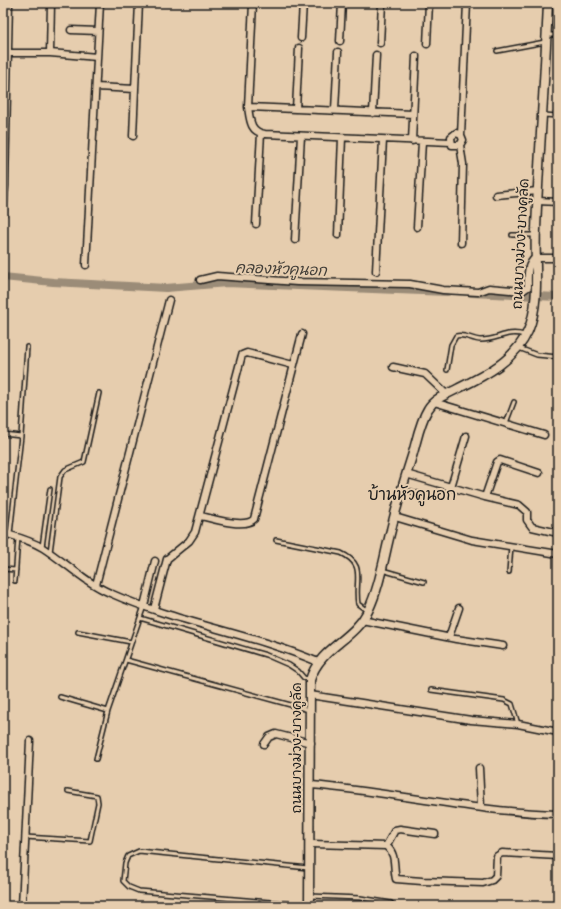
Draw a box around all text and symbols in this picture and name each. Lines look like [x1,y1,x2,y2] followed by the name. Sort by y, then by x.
[509,178,535,310] street label: ถนนบางม่วง-บางคูลัด
[235,258,329,284] water label: คลองหัวคูนอก
[368,484,456,508] district label: บ้านหัวคูนอก
[288,682,308,814] street label: ถนนบางม่วง-บางคูลัด

